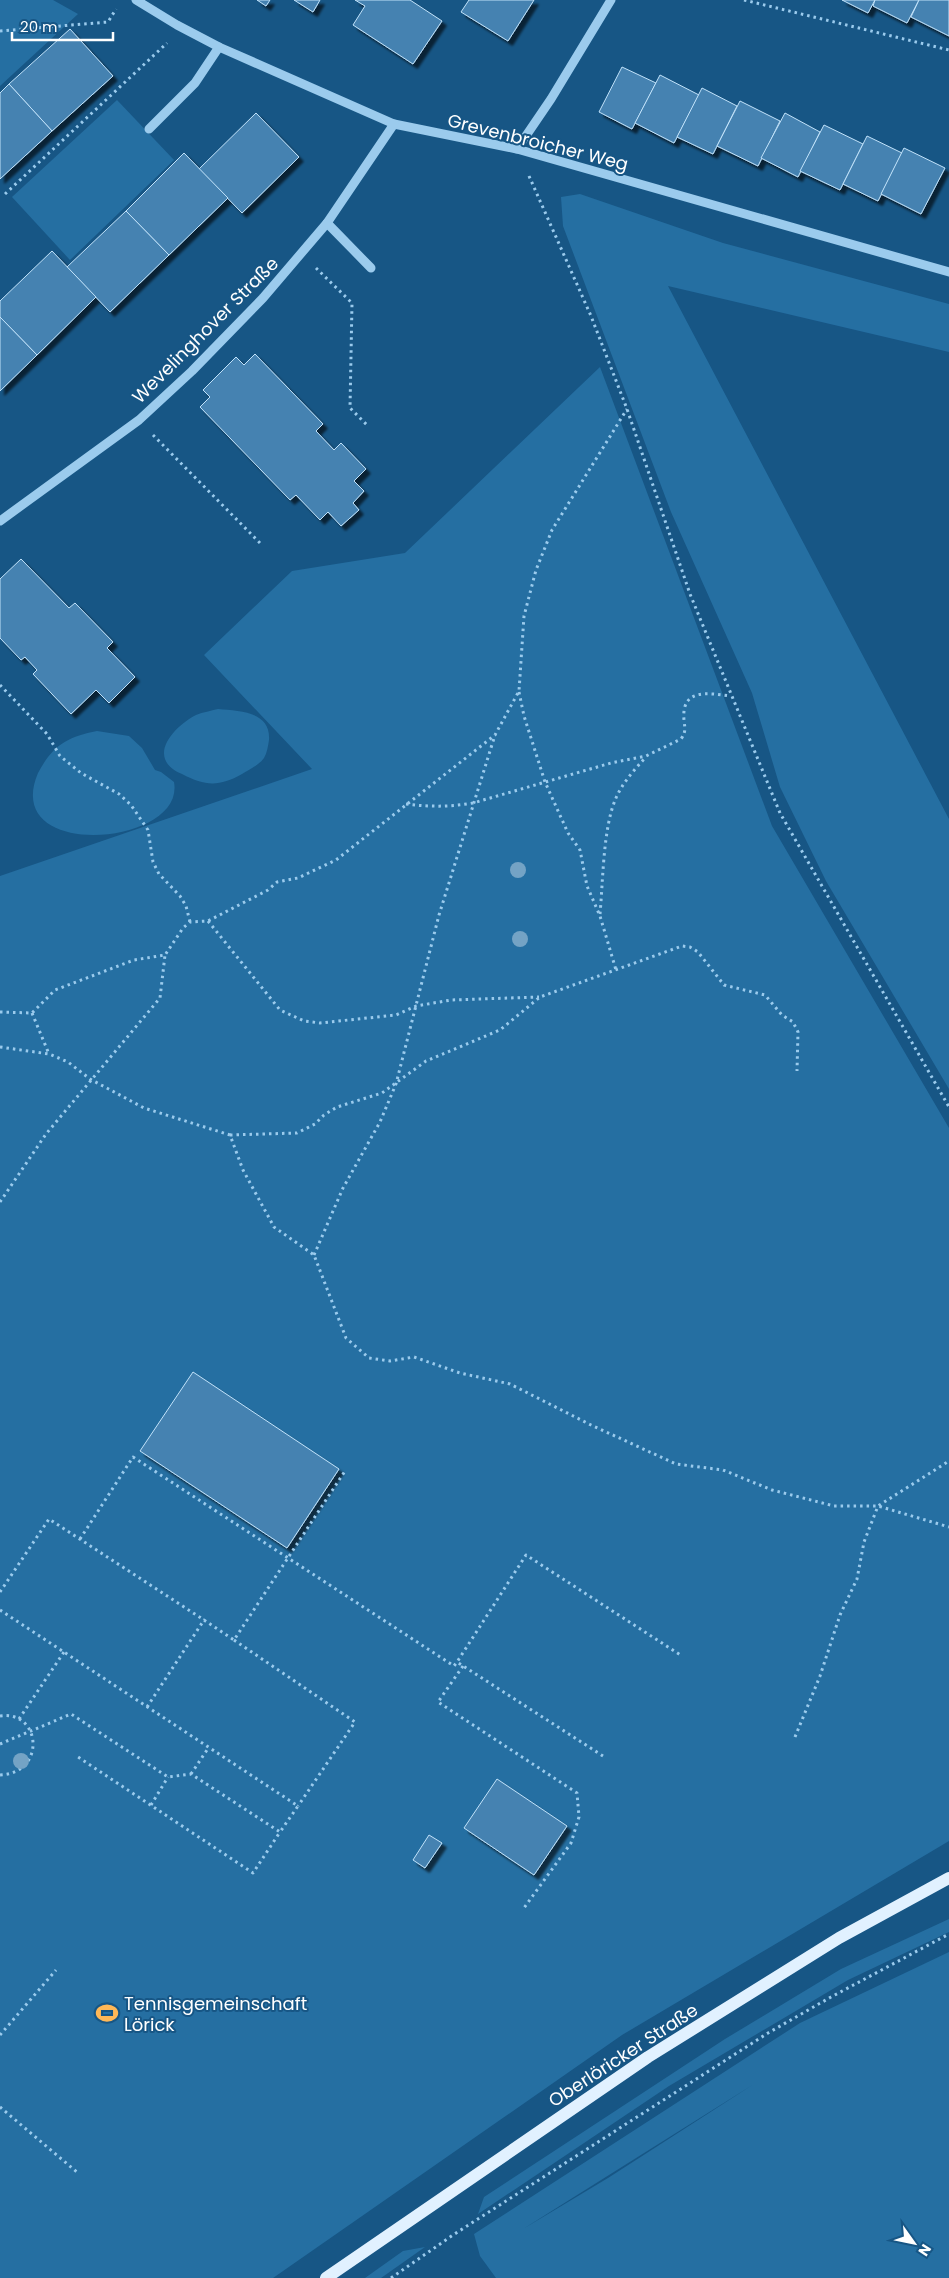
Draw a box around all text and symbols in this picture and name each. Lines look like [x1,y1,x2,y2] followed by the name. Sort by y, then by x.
[12,10,114,42] scale bar
[20,16,58,37] text: 20 m
[445,107,631,177] street label: Grevenbroicher Weg
[126,251,284,409] street label: Wevelinghover Straße
[124,1991,307,2037] place label: Tennisgemeinschaft Lörick
[543,1997,703,2113] street label: Oberlöricker Straße
[94,2000,120,2026] sports icon: Tennisgemeinschaft Lörick
[889,2218,939,2268] north arrow
[914,2240,936,2260] text: N

